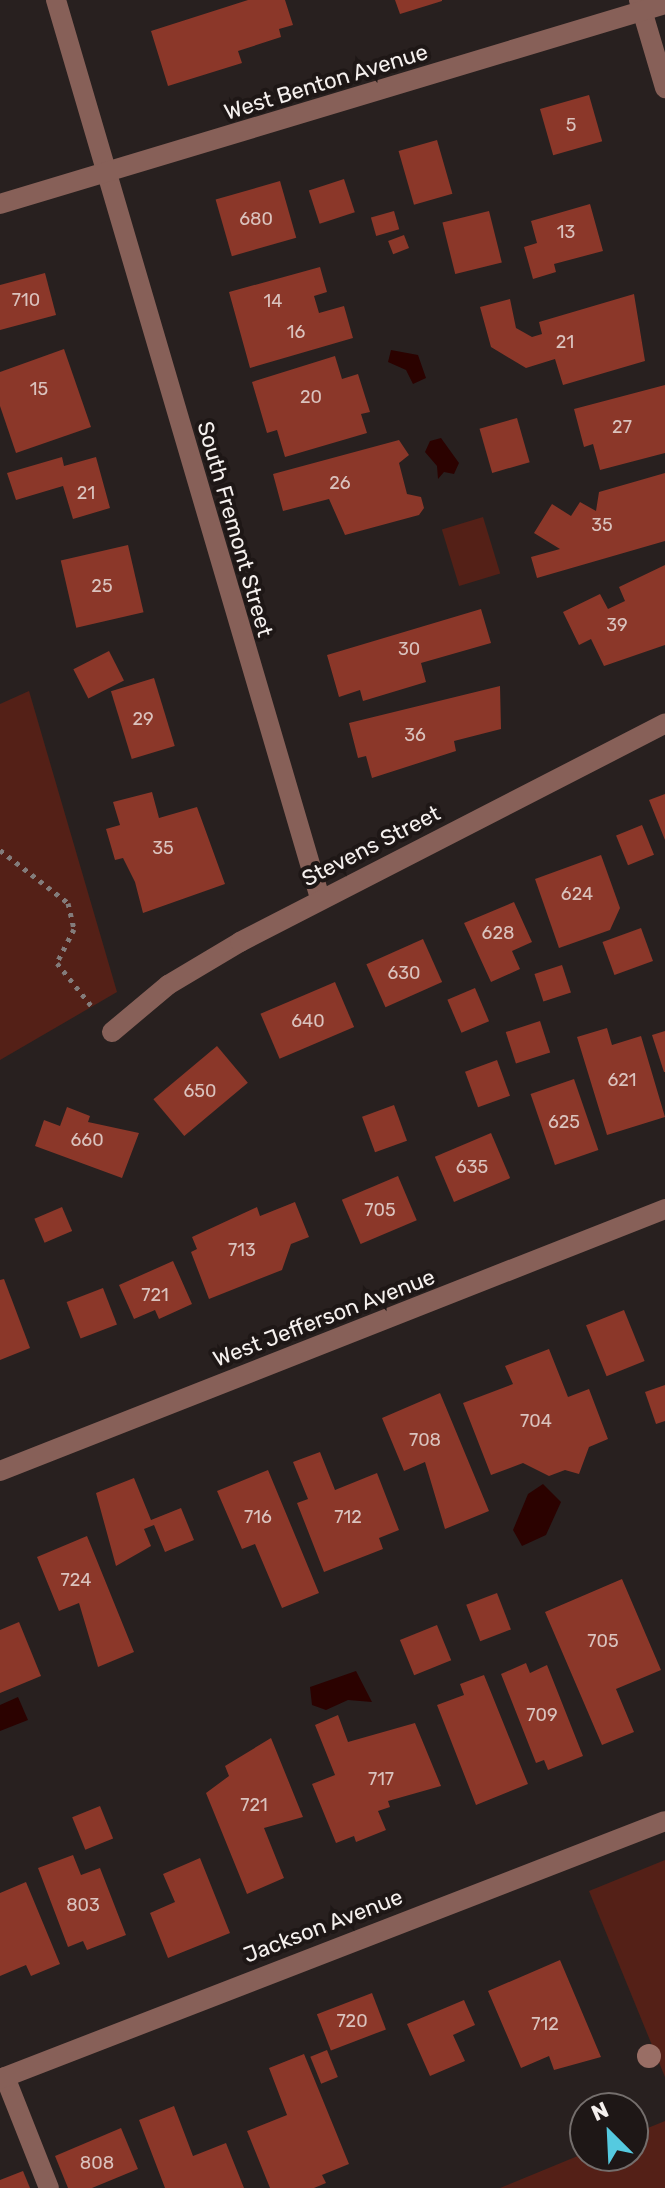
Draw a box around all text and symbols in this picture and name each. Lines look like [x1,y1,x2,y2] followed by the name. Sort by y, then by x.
[221,38,431,126] street label: West Benton Avenue
[566,114,576,136] house number: 5
[239,208,273,230] house number: 680
[557,221,575,243] house number: 13
[12,289,40,311] house number: 710
[264,290,282,312] house number: 14
[287,321,305,343] house number: 16
[556,331,574,353] house number: 21
[30,378,48,400] house number: 15
[300,386,322,408] house number: 20
[612,416,632,438] house number: 27
[192,418,278,640] street label: South Fremont Street
[329,472,351,494] house number: 26
[77,482,95,504] house number: 21
[591,514,613,536] house number: 35
[91,575,113,597] house number: 25
[606,614,628,636] house number: 39
[398,638,420,660] house number: 30
[132,708,154,730] house number: 29
[404,724,426,746] house number: 36
[297,800,445,892] street label: Stevens Street
[152,837,174,859] house number: 35
[561,883,593,905] house number: 624
[482,922,514,944] house number: 628
[387,962,421,984] house number: 630
[291,1010,325,1032] house number: 640
[607,1069,637,1091] house number: 621
[184,1080,216,1102] house number: 650
[548,1111,580,1133] house number: 625
[70,1129,104,1151] house number: 660
[456,1156,488,1178] house number: 635
[364,1199,396,1221] house number: 705
[228,1239,256,1261] house number: 713
[209,1263,439,1373] street label: West Jefferson Avenue
[141,1284,169,1306] house number: 721
[520,1410,552,1432] house number: 704
[409,1429,441,1451] house number: 708
[244,1506,272,1528] house number: 716
[334,1506,362,1528] house number: 712
[61,1569,91,1591] house number: 724
[587,1630,619,1652] house number: 705
[526,1704,558,1726] house number: 709
[368,1768,394,1790] house number: 717
[240,1794,268,1816] house number: 721
[239,1883,407,1969] street label: Jackson Avenue
[66,1894,100,1916] house number: 803
[336,2010,368,2032] house number: 720
[531,2013,559,2035] house number: 712
[569,2092,649,2172] north arrow
[587,2096,613,2127] text: N
[80,2152,114,2174] house number: 808

